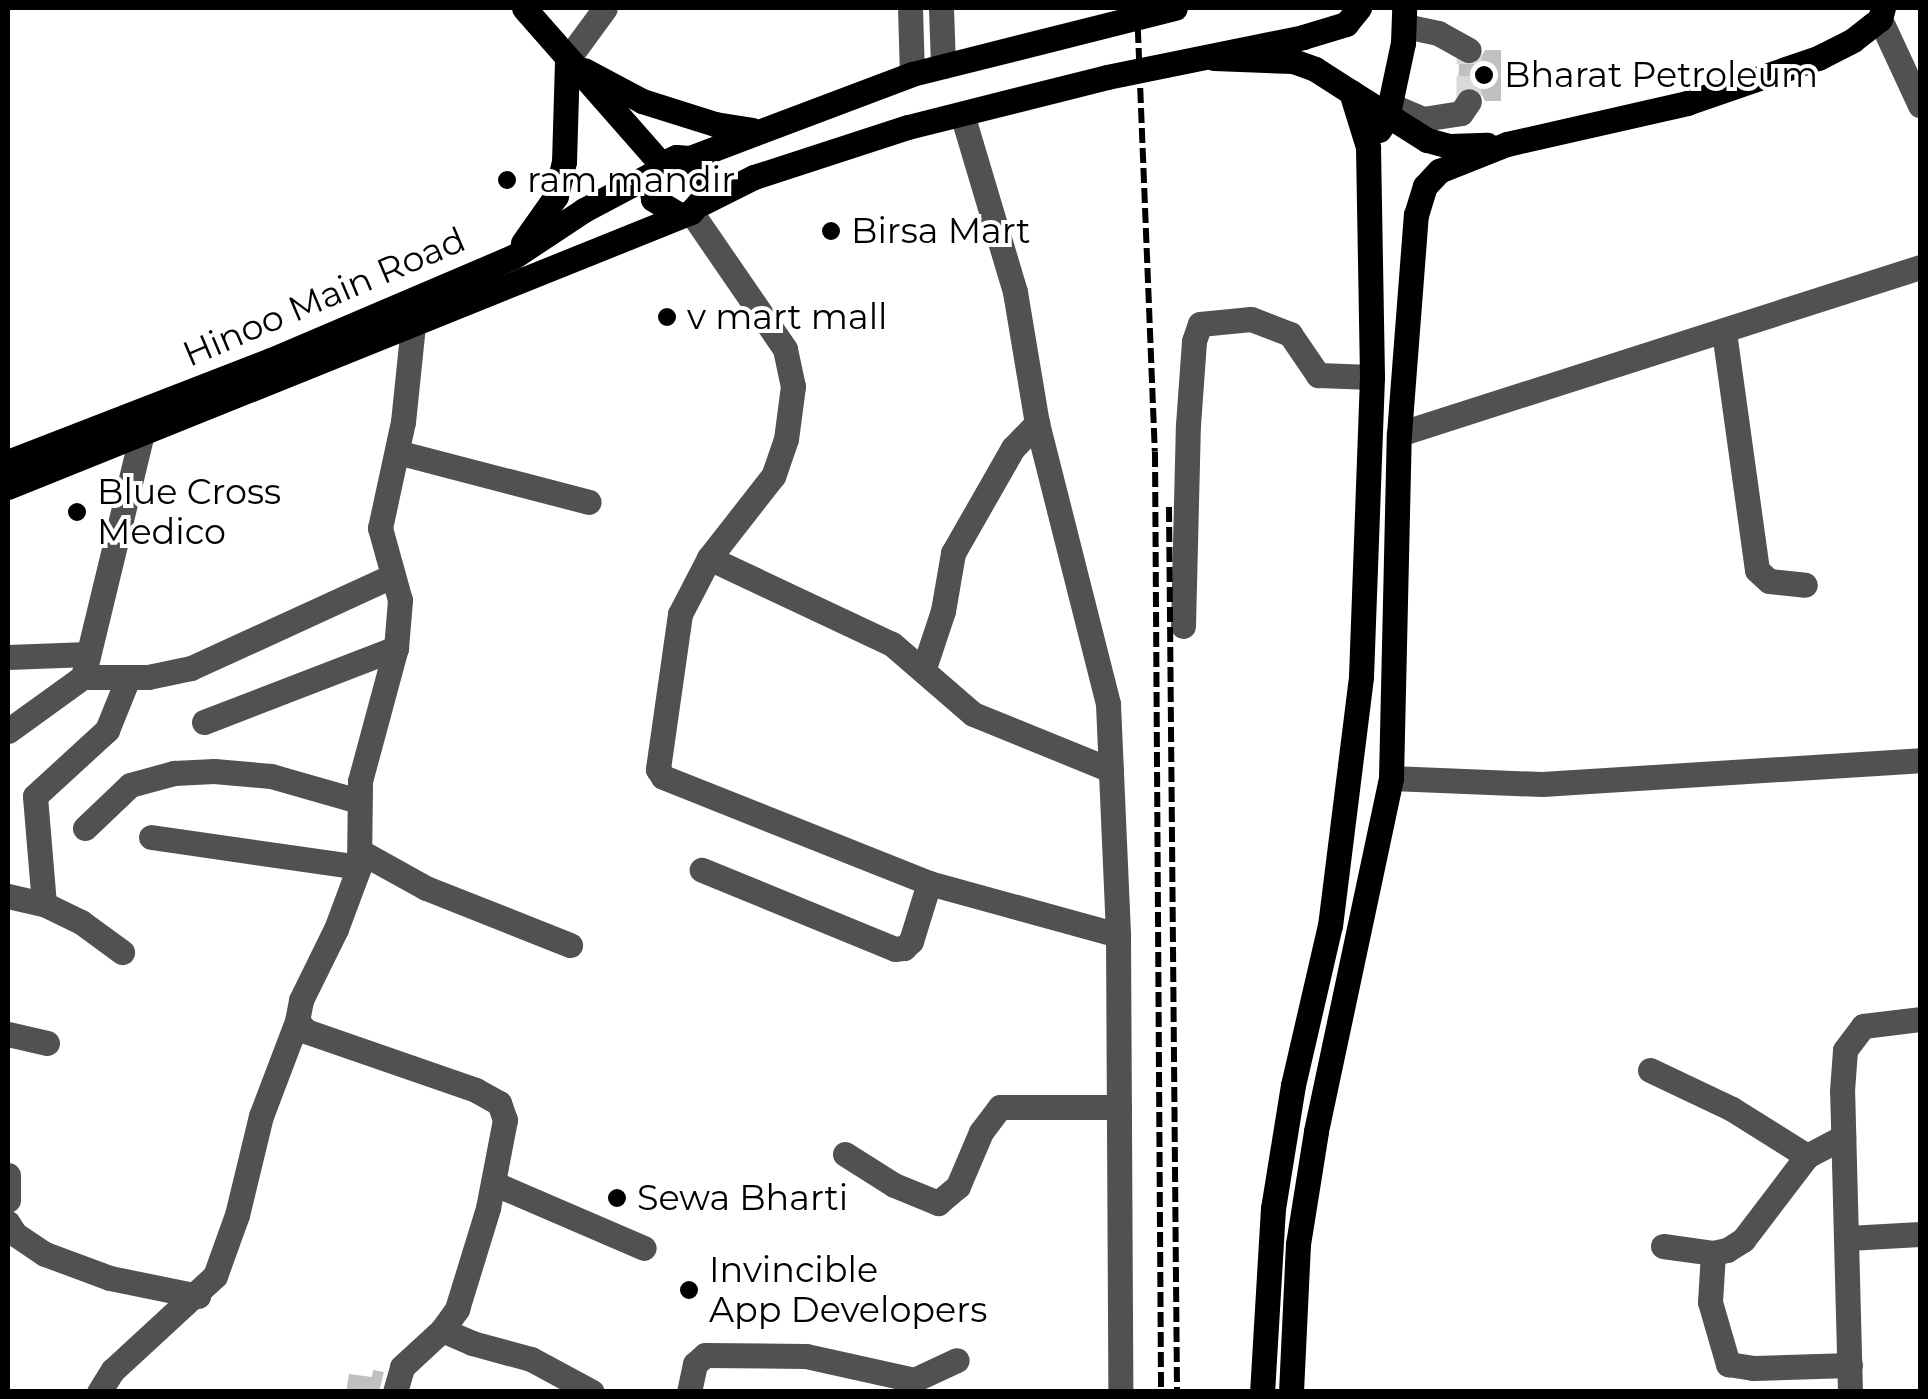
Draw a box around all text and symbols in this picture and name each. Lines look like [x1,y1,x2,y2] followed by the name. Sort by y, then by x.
[1504,54,1818,96] place label: Bharat Petroleum
[1473,64,1495,86] marker: Bharat Petroleum
[527,159,735,201] place label: ram mandir
[496,169,518,191] marker: ram mandir
[851,210,1031,252] place label: Birsa Mart
[177,219,471,375] street label: Hinoo Main Road
[820,220,842,242] marker: Birsa Mart
[687,296,887,338] place label: v mart mall
[656,306,678,328] marker: v mart mall
[97,471,281,553] place label: Blue Cross Medico
[66,501,88,523] marker: Blue Cross Medico
[637,1177,848,1219] place label: Sewa Bharti
[606,1187,628,1209] marker: Sewa Bharti
[709,1249,987,1331] place label: Invincible App Developers
[678,1279,700,1301] marker: Invincible App Developers

